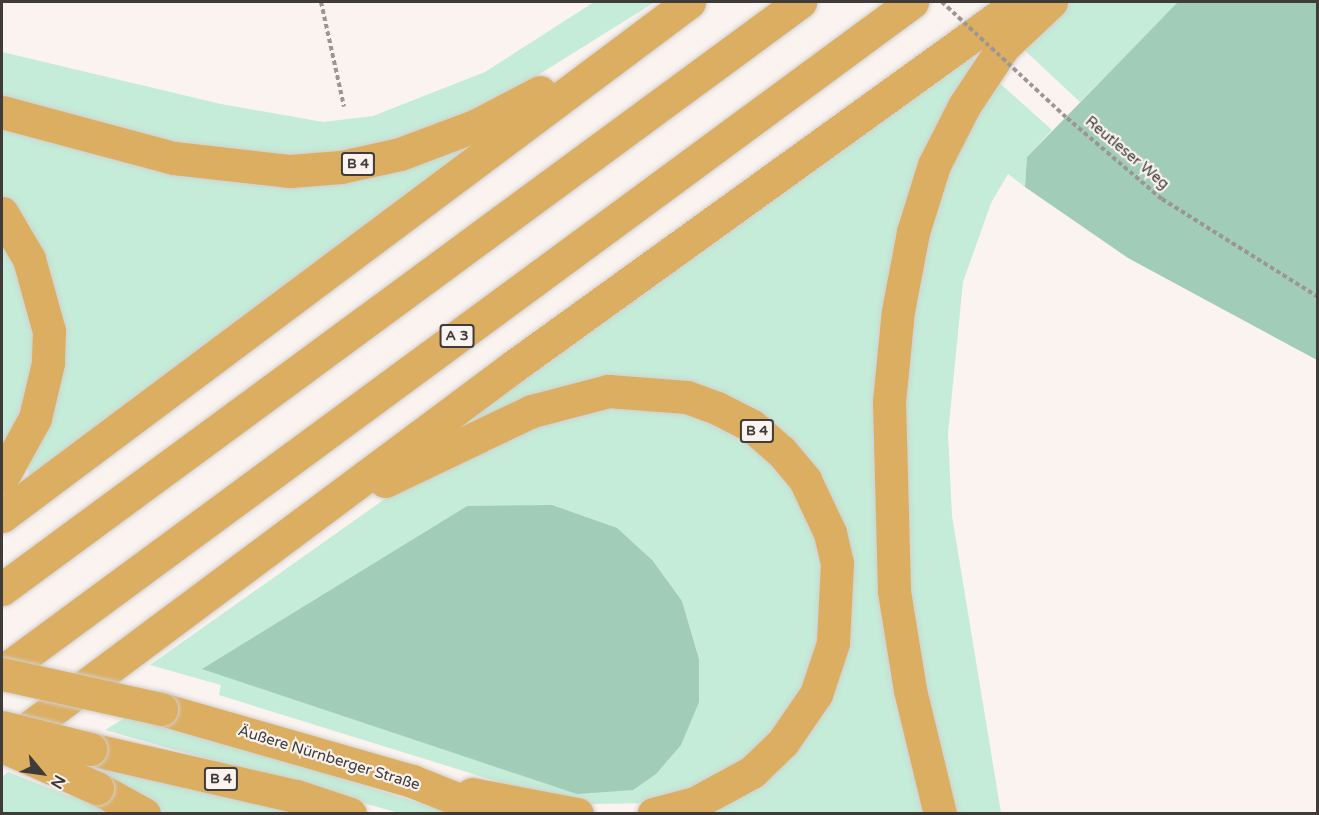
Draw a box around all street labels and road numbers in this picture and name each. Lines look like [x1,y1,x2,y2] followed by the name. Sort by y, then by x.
[1081,113,1173,193] street label: Reutleser Weg
[340,153,376,175] road number: B 4
[439,325,475,347] road number: A 3
[739,420,775,442] road number: B 4
[236,722,422,794] street label: Äußere Nürnberger Straße
[203,768,239,790] road number: B 4

